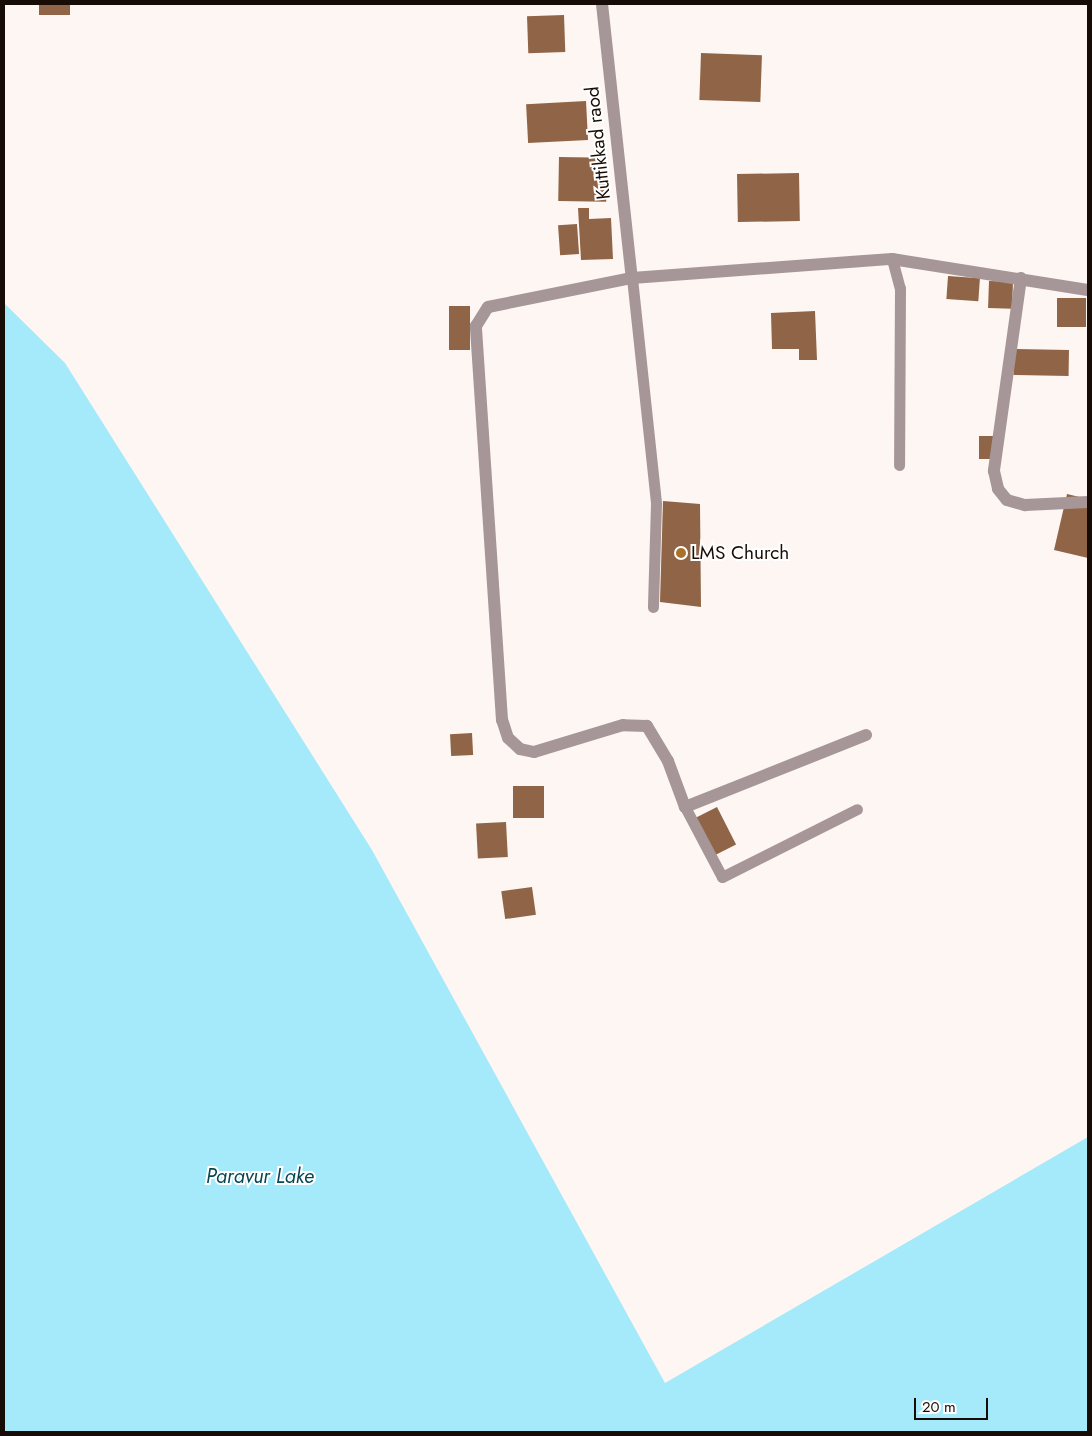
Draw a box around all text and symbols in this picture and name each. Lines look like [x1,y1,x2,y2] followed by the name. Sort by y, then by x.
[581,85,615,201] street label: Kuttikkad raod
[691,542,789,564] place label: LMS Church
[675,547,687,559] marker: LMS Church
[206,1164,314,1188] water label: Paravur Lake
[917,1388,991,1420] scale bar
[922,1396,956,1418] text: 20 m

